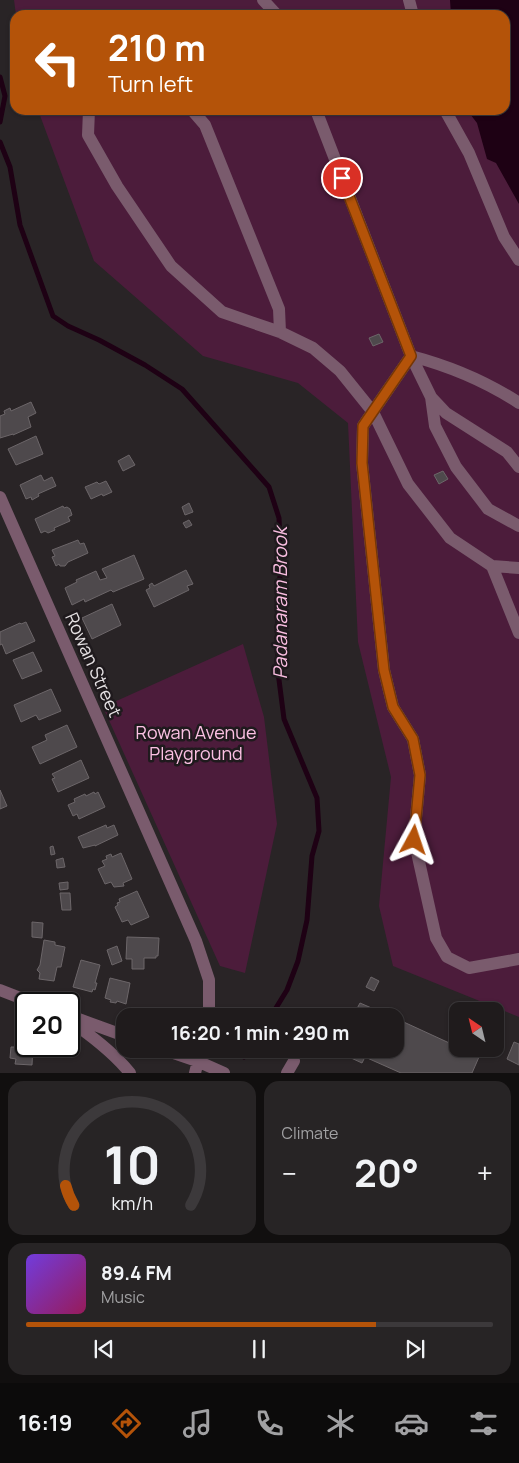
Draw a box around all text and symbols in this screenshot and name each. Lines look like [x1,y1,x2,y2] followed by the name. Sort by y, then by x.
[108,24,206,72] text: 210 m
[25,30,90,95] icon: left
[108,69,193,99] text: Turn left
[321,157,363,199] pin
[328,164,356,192] icon: arrive
[267,524,293,679] water label: Padanaram Brook
[60,609,128,721] street label: Rowan Street
[136,720,256,765] park label: Rowan Avenue Playground
[387,813,439,865] position arrow
[15,992,80,1057] speed limit sign: 20
[449,1002,504,1058] north arrow
[449,1002,504,1057] map controls
[171,1020,349,1046] text: 16:20 · 1 min · 290 m
[282,1122,338,1144] text: Climate
[103,1129,160,1200] text: 10
[354,1146,419,1198] text: 20°
[282,1154,297,1192] text: −
[477,1154,493,1192] text: +
[111,1191,153,1215] text: km/h
[101,1260,172,1286] text: 89.4 FM
[101,1286,145,1308] text: Music
[90,1335,118,1363] icon: previous
[245,1335,273,1363] icon: pause
[401,1335,429,1363] icon: next
[109,1406,144,1441] icon: directions
[180,1406,215,1441] icon: music
[252,1406,287,1441] icon: phone
[323,1406,358,1441] icon: climate
[394,1406,429,1441] icon: car
[466,1406,501,1441] icon: filters
[18,1408,72,1438] text: 16:19

